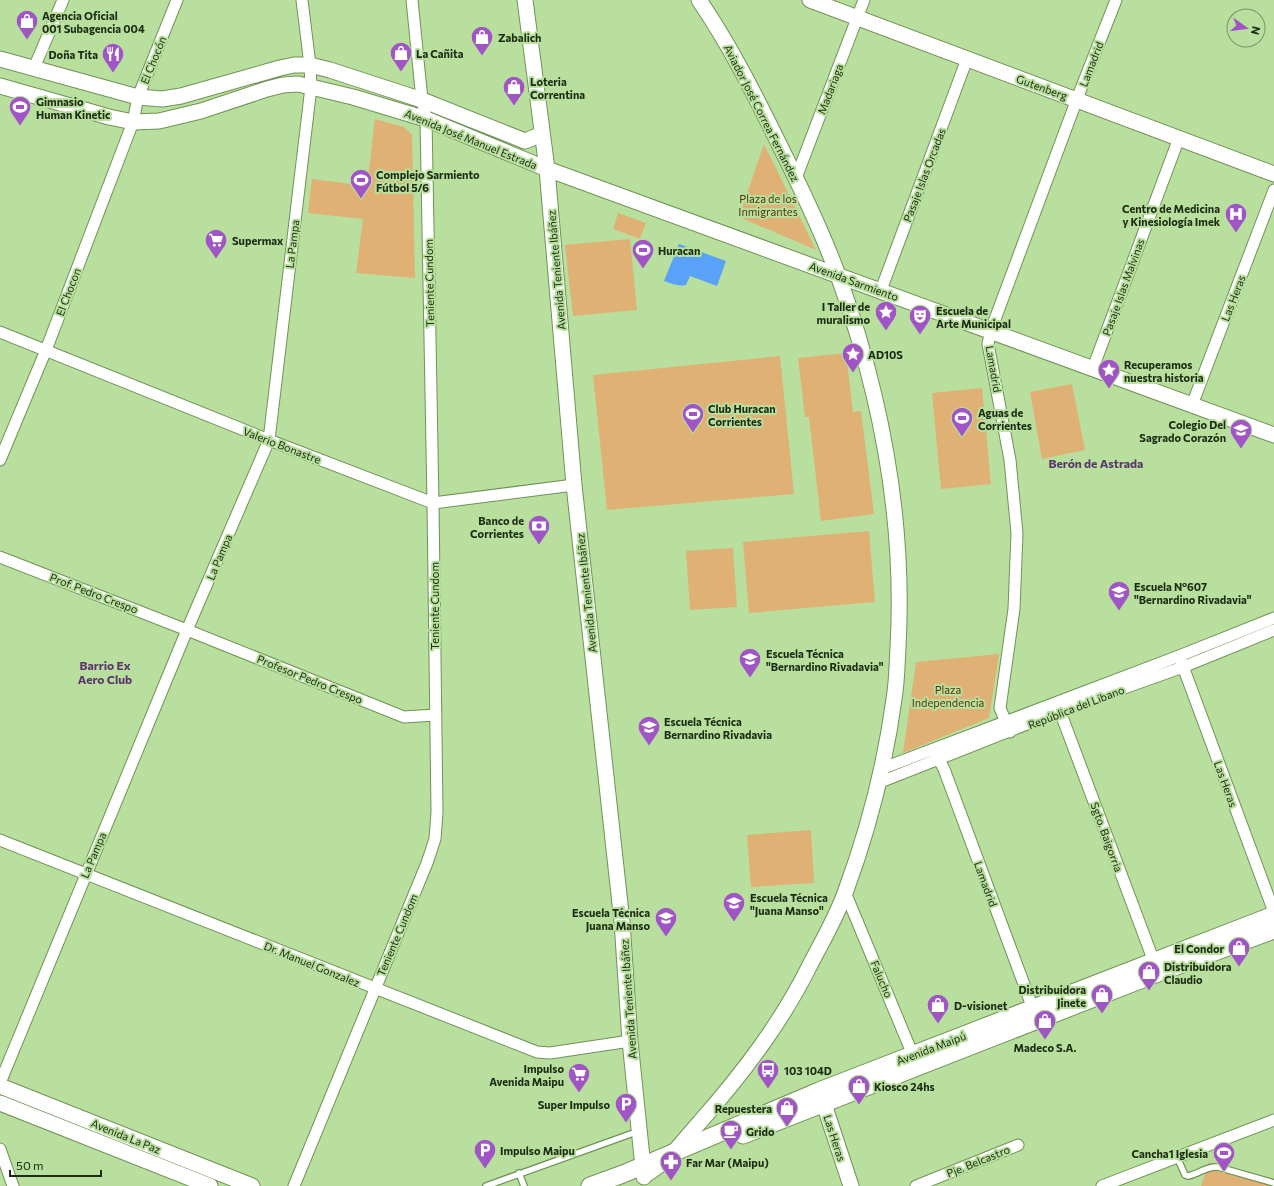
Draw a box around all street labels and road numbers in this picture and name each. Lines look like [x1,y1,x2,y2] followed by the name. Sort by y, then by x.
[138,34,168,86] street label: El Chocón
[1076,40,1106,88] street label: Lamadrid
[721,42,803,185] street label: Aviador José Correa Fernández
[814,62,846,116] street label: Madariaga
[1015,72,1069,102] street label: Gutenberg
[402,106,539,173] street label: Avenida José Manuel Estrada
[900,126,948,224] street label: Pasaje Islas Orcadas
[544,209,568,330] street label: Avenida Teniente Ibáñez
[283,219,301,269] street label: La Pampa
[1099,237,1147,337] street label: Pasaje Islas Malvinas
[422,239,436,327] street label: Teniente Cundom
[808,259,901,303] street label: Avenida Sarmiento
[53,266,83,318] street label: El Chocon
[1218,273,1248,323] street label: Las Heras
[983,345,1005,393] street label: Lamadrid
[241,424,323,466] street label: Valerio Bonastre
[204,532,234,582] street label: La Pampa
[573,532,599,653] street label: Avenida Teniente Ibáñez
[428,562,441,650] street label: Teniente Cundom
[48,570,140,616] street label: Prof. Pedro Crespo
[255,652,365,706] street label: Profesor Pedro Crespo
[1026,682,1126,731] street label: República del Libano
[1212,759,1240,809] street label: Las Heras
[1088,800,1126,874] street label: Sgto. Baigorria
[78,830,108,880] street label: La Pampa
[972,860,1000,908] street label: Lamadrid
[374,892,420,978] street label: Teniente Cundom
[617,938,639,1059] street label: Avenida Teniente Ibáñez
[262,939,362,989] street label: Dr. Manuel Gonzalez
[868,958,896,1000] street label: Falucho
[894,1029,968,1067] street label: Avenida Maipú
[821,1113,849,1163] street label: Las Heras
[89,1116,163,1156] street label: Avenida La Paz
[944,1142,1012,1180] street label: Pje. Belcastro

